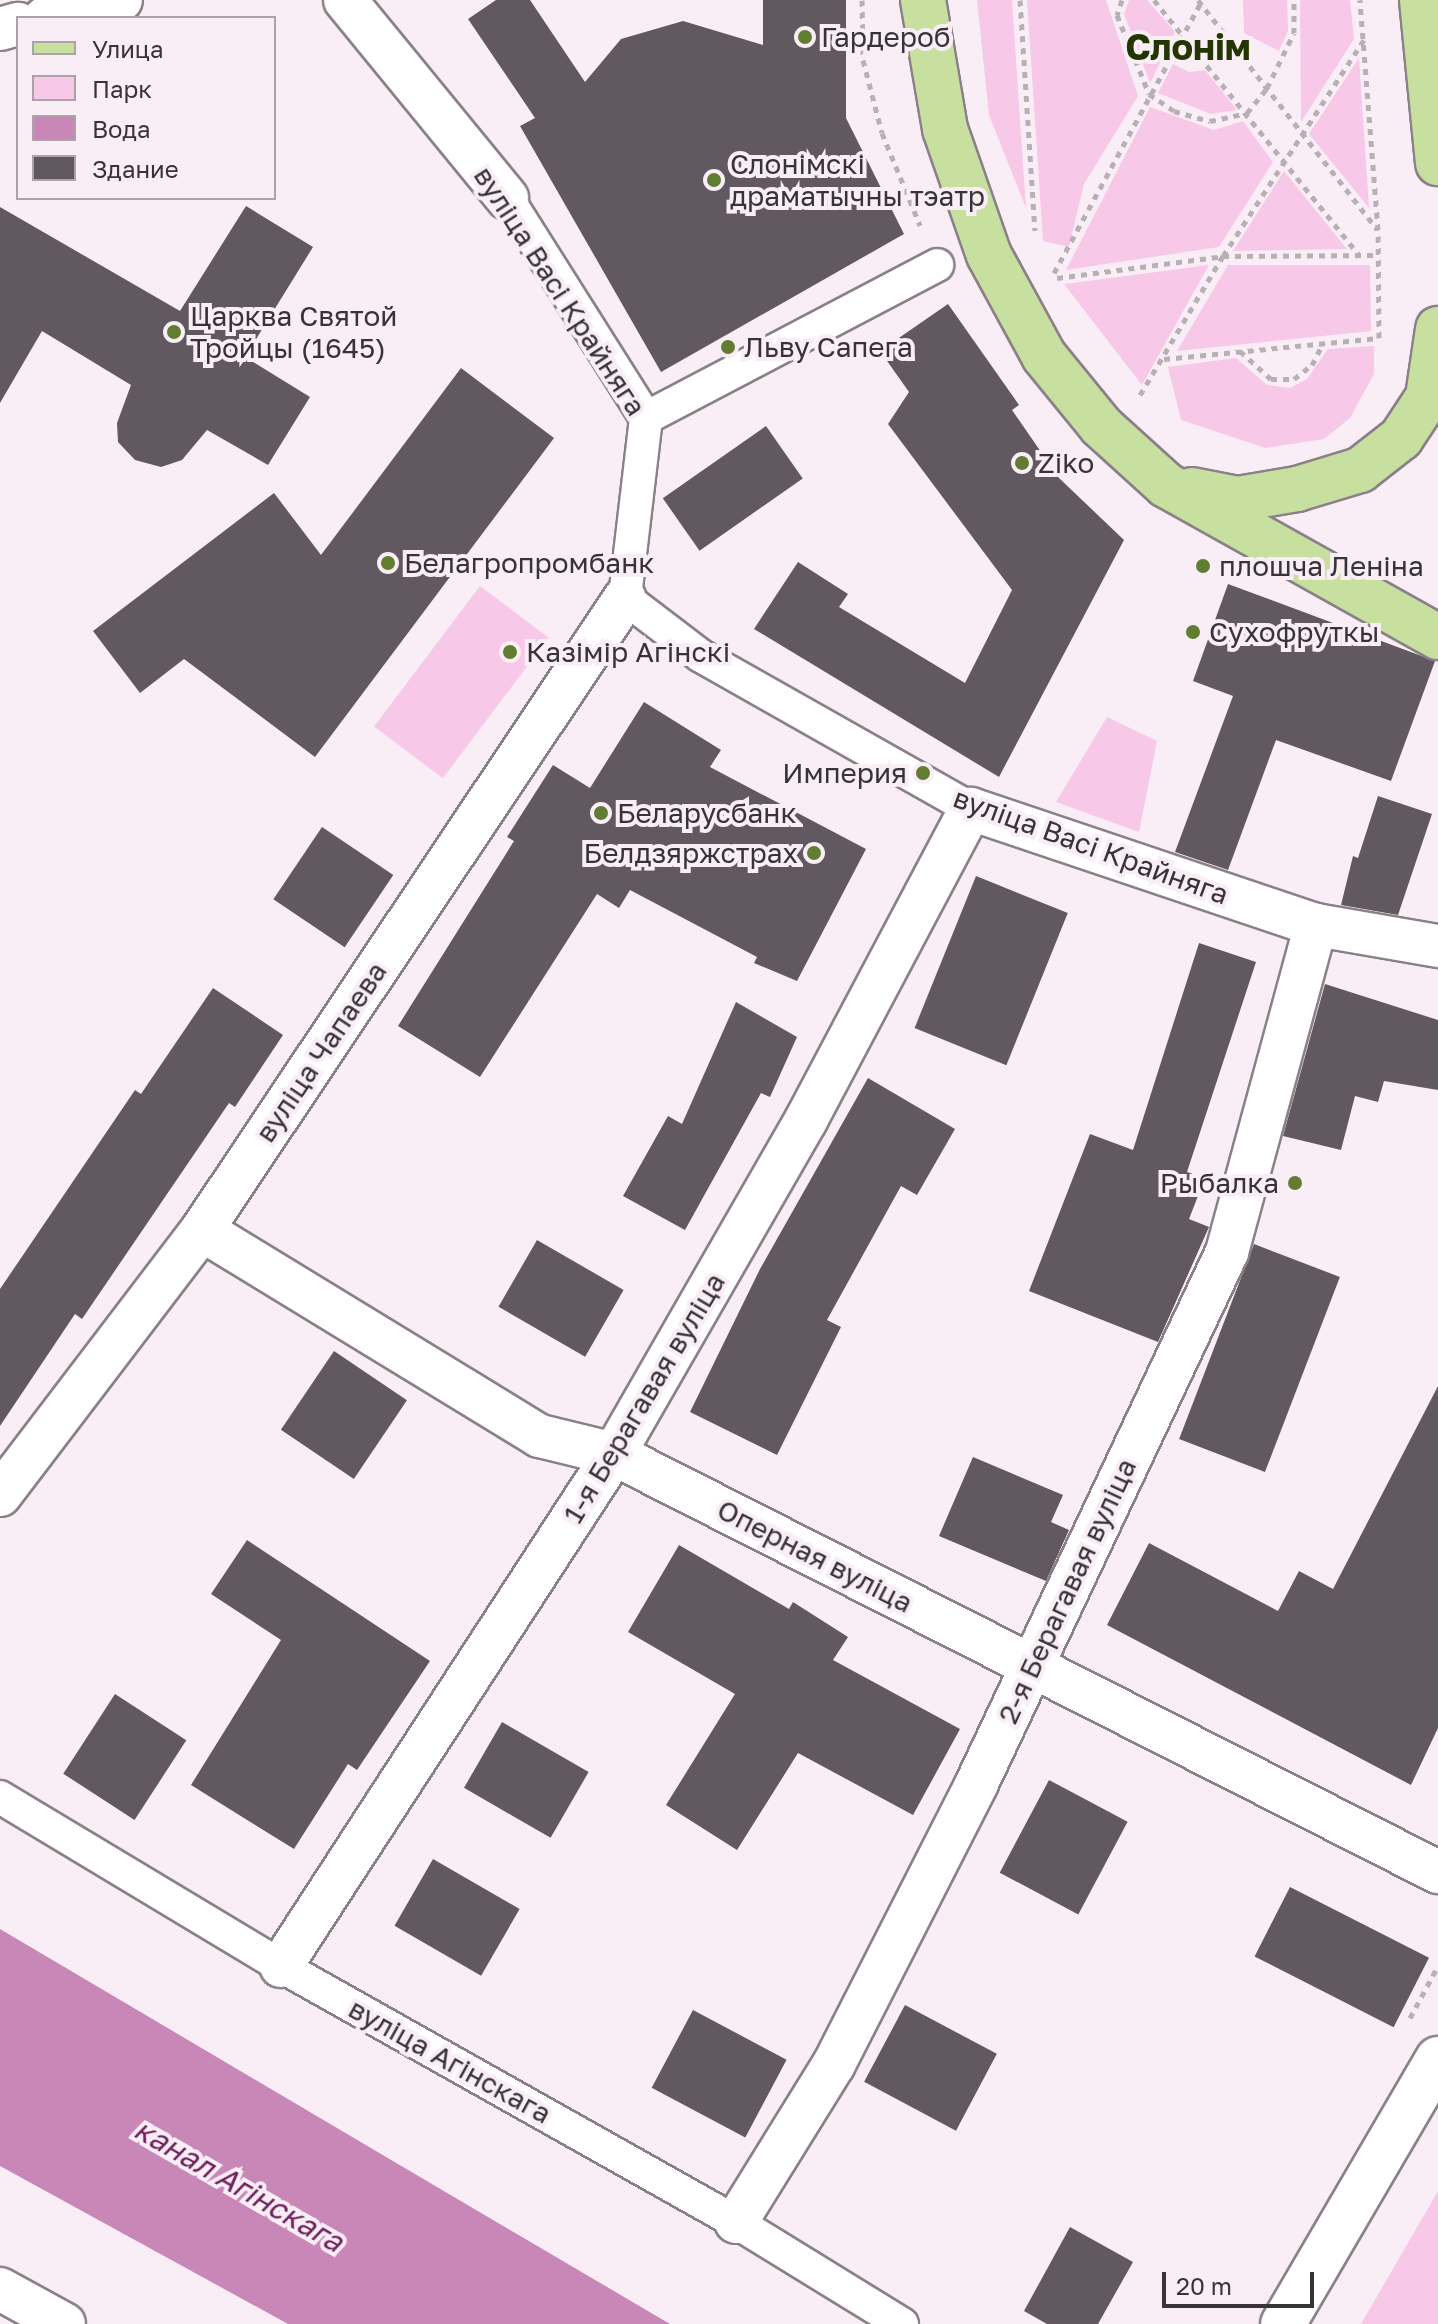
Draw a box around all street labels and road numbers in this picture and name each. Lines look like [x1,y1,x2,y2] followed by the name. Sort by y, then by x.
[467,160,653,422] street label: вуліца Васі Крайняга
[949,781,1233,911] street label: вуліца Васі Крайняга
[248,956,394,1148] street label: вуліца Чапаева
[556,1267,732,1529] street label: 1-я Берагавая вуліца
[991,1453,1143,1729] street label: 2-я Берагавая вуліца
[712,1492,918,1620] street label: Оперная вуліца
[343,1992,557,2130] street label: вуліца Агінскага

